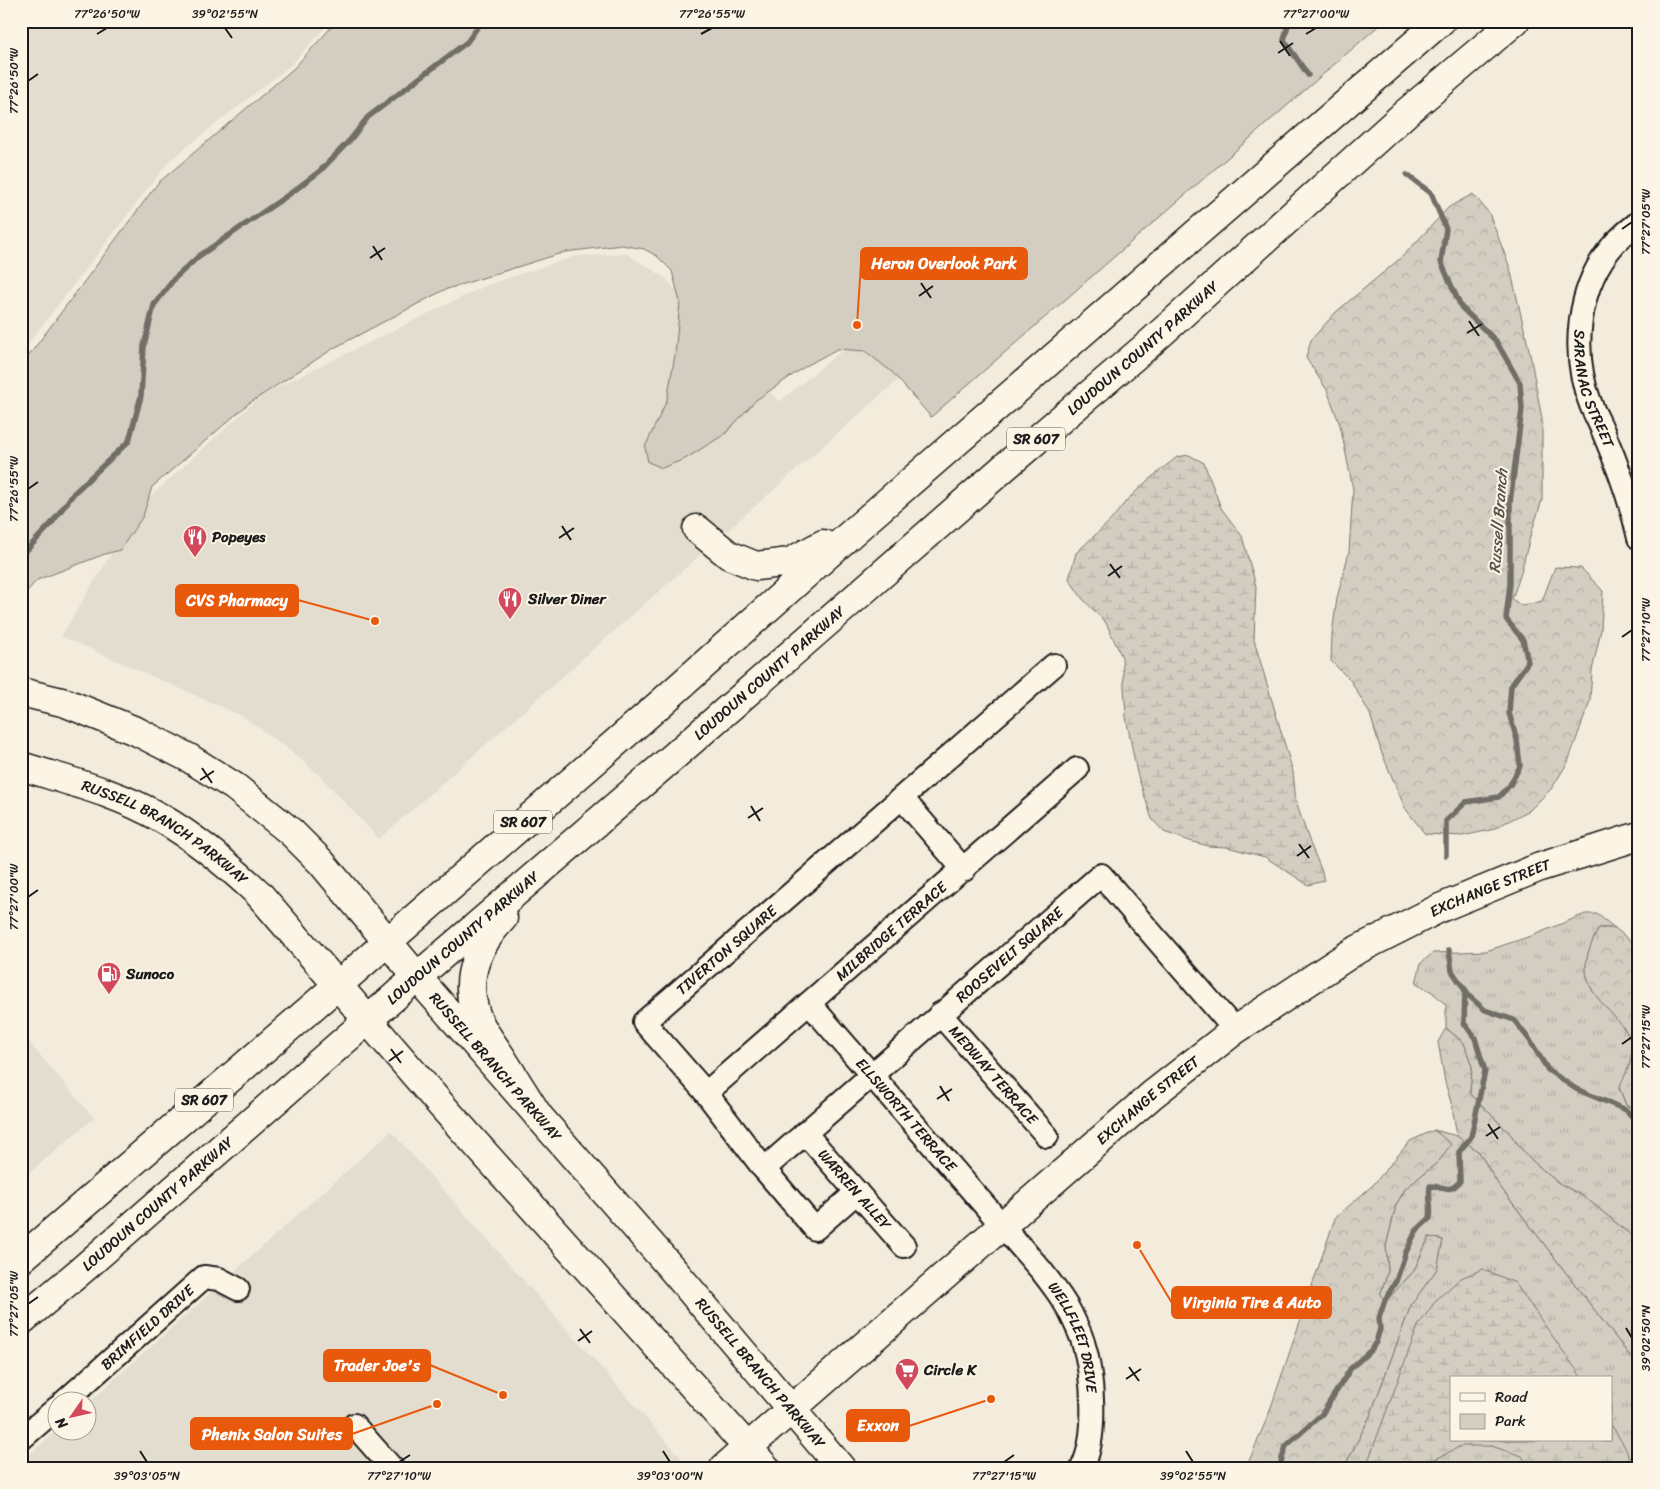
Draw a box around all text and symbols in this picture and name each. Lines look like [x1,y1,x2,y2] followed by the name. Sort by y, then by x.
[74,3,141,25] text: 77°26'50"W
[192,3,259,25] text: 39°02'55"N
[679,3,746,25] text: 77°26'55"W
[1283,3,1350,25] text: 77°27'00"W
[3,47,25,114] text: 77°26'50"W
[1635,188,1657,255] text: 77°27'05"W
[861,248,1027,279] callout: Heron Overlook Park
[870,249,1017,278] text: Heron Overlook Park
[1061,274,1225,422] street label: LOUDOUN COUNTY PARKWAY
[1566,329,1622,452] street label: SARANAC STREET
[1007,428,1065,450] road number: SR 607
[3,455,25,522] text: 77°26'55"W
[1480,466,1516,574] water label: Russell Branch
[182,524,208,558] restaurant icon: Popeyes
[212,524,266,550] place label: Popeyes
[176,585,298,616] callout: CVS Pharmacy
[185,586,288,615] text: CVS Pharmacy
[497,586,523,620] restaurant icon: Silver Diner
[527,586,607,612] place label: Silver Diner
[1635,597,1657,662] text: 77°27'10"W
[687,598,852,747] street label: LOUDOUN COUNTY PARKWAY
[78,773,255,892] street label: RUSSELL BRANCH PARKWAY
[494,810,552,834] road number: SR 607
[1425,851,1555,924] street label: EXCHANGE STREET
[3,863,25,930] text: 77°27'00"W
[381,864,546,1011] street label: LOUDOUN COUNTY PARKWAY
[830,874,954,987] street label: MILBRIDGE TERRACE
[670,897,784,1002] street label: TIVERTON SQUARE
[950,899,1071,1009] street label: ROOSEVELT SQUARE
[96,961,122,995] fuel station icon: Sunoco
[125,961,175,987] place label: Sunoco
[423,986,569,1148] street label: RUSSELL BRANCH PARKWAY
[1635,1004,1657,1069] text: 77°27'15"W
[942,1019,1046,1132] street label: MEDWAY TERRACE
[1090,1048,1207,1151] street label: EXCHANGE STREET
[849,1052,964,1179] street label: ELLSWORTH TERRACE
[175,1088,233,1112] road number: SR 607
[76,1129,240,1278] street label: LOUDOUN COUNTY PARKWAY
[811,1143,899,1237] street label: WARREN ALLEY
[3,1270,25,1337] text: 77°27'05"W
[1041,1276,1105,1395] street label: WELLFLEET DRIVE
[95,1277,202,1377] street label: BRIMFIELD DRIVE
[1172,1287,1331,1318] callout: Virginia Tire & Auto
[1183,1288,1322,1317] text: Virginia Tire & Auto
[689,1292,833,1455] street label: RUSSELL BRANCH PARKWAY
[1635,1304,1657,1371] text: 39°02'50"N
[324,1350,430,1381] callout: Trader Joe's
[334,1351,421,1380] text: Trader Joe's
[894,1357,920,1391] supermarket icon: Circle K
[923,1357,978,1383] place label: Circle K
[1450,1376,1612,1442] legend
[1495,1384,1528,1410] text: Road
[48,1392,98,1442] north arrow
[1495,1408,1526,1434] text: Park
[847,1410,909,1441] callout: Exxon
[857,1411,899,1440] text: Exxon
[48,1412,75,1435] text: N
[191,1418,352,1449] callout: Phenix Salon Suites
[202,1420,343,1449] text: Phenix Salon Suites
[114,1465,181,1487] text: 39°03'05"N
[367,1465,432,1487] text: 77°27'10"W
[637,1465,704,1487] text: 39°03'00"N
[972,1465,1037,1487] text: 77°27'15"W
[1160,1465,1227,1487] text: 39°02'55"N

